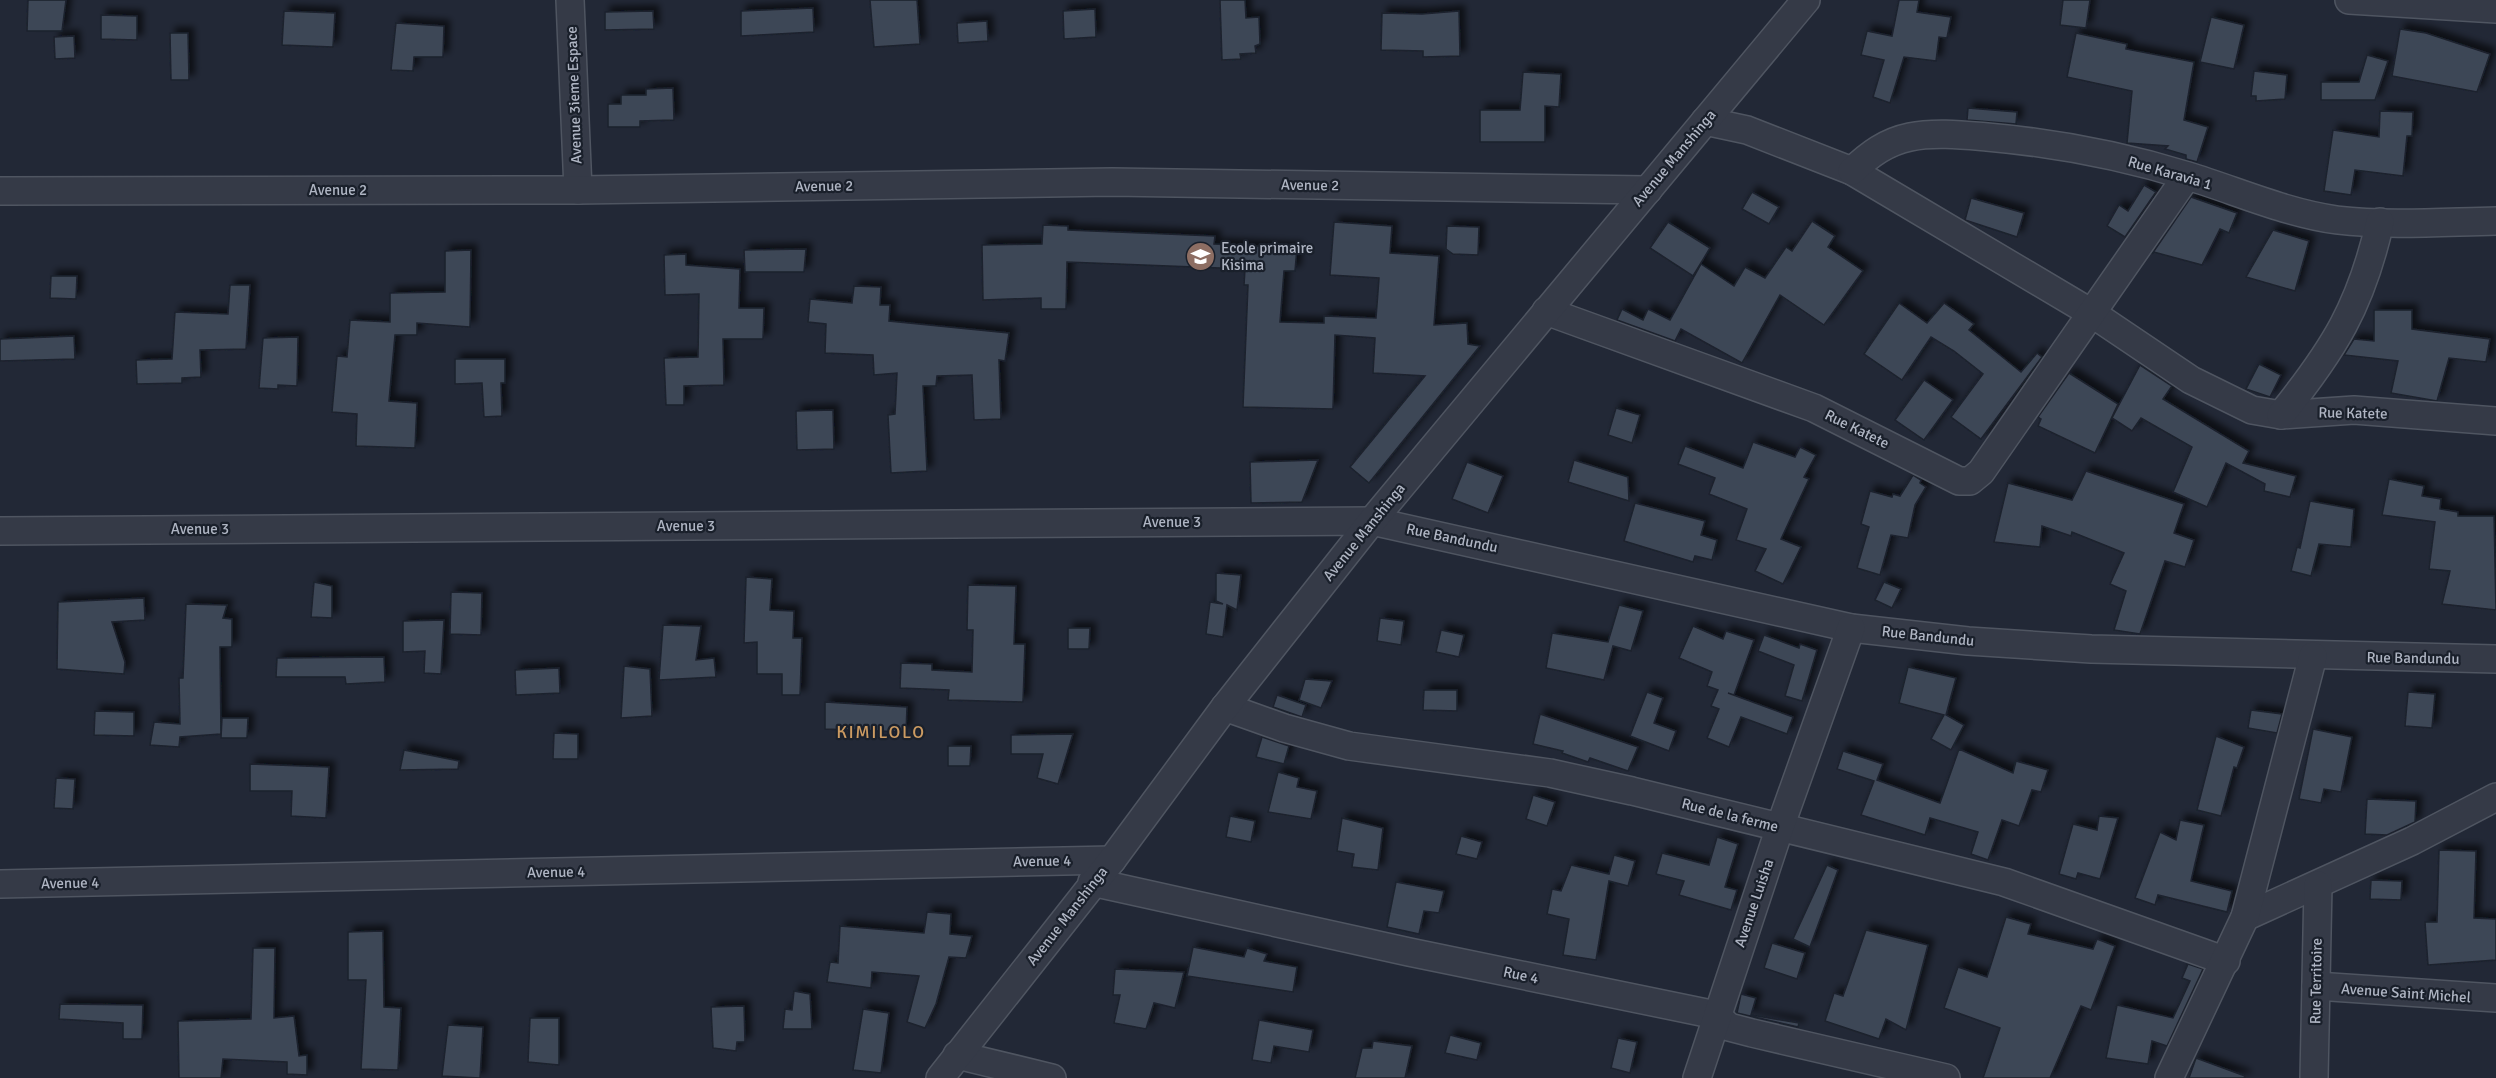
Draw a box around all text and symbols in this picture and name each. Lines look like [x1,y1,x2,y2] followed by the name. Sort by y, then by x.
[563,26,585,164] street label: Avenue 3ieme Espace
[1628,106,1720,210] street label: Avenue Manshinga
[2126,152,2214,194] street label: Rue Karavia 1
[1281,175,1339,195] street label: Avenue 2
[795,176,853,196] street label: Avenue 2
[309,181,367,199] street label: Avenue 2
[1221,239,1313,274] place label: Ecole primaire Kisima
[1184,241,1216,273] school or university icon: Ecole primaire Kisima
[2318,403,2388,423] street label: Rue Katete
[1822,406,1892,452] street label: Rue Katete
[1319,479,1409,585] street label: Avenue Manshinga
[1143,513,1201,531] street label: Avenue 3
[657,517,715,535] street label: Avenue 3
[171,520,229,538] street label: Avenue 3
[1405,520,1499,556] street label: Rue Bandundu
[1881,622,1975,650] street label: Rue Bandundu
[2366,648,2460,668] street label: Rue Bandundu
[836,721,926,743] district label: KIMILOLO
[1680,794,1780,836] street label: Rue de la ferme
[1013,851,1071,871] street label: Avenue 4
[1730,856,1778,950] street label: Avenue Luisha
[527,862,585,882] street label: Avenue 4
[1023,863,1111,969] street label: Avenue Manshinga
[41,873,99,893] street label: Avenue 4
[2306,938,2326,1024] street label: Rue Territoire
[1502,962,1540,988] street label: Rue 4
[2340,979,2472,1007] street label: Avenue Saint Michel

